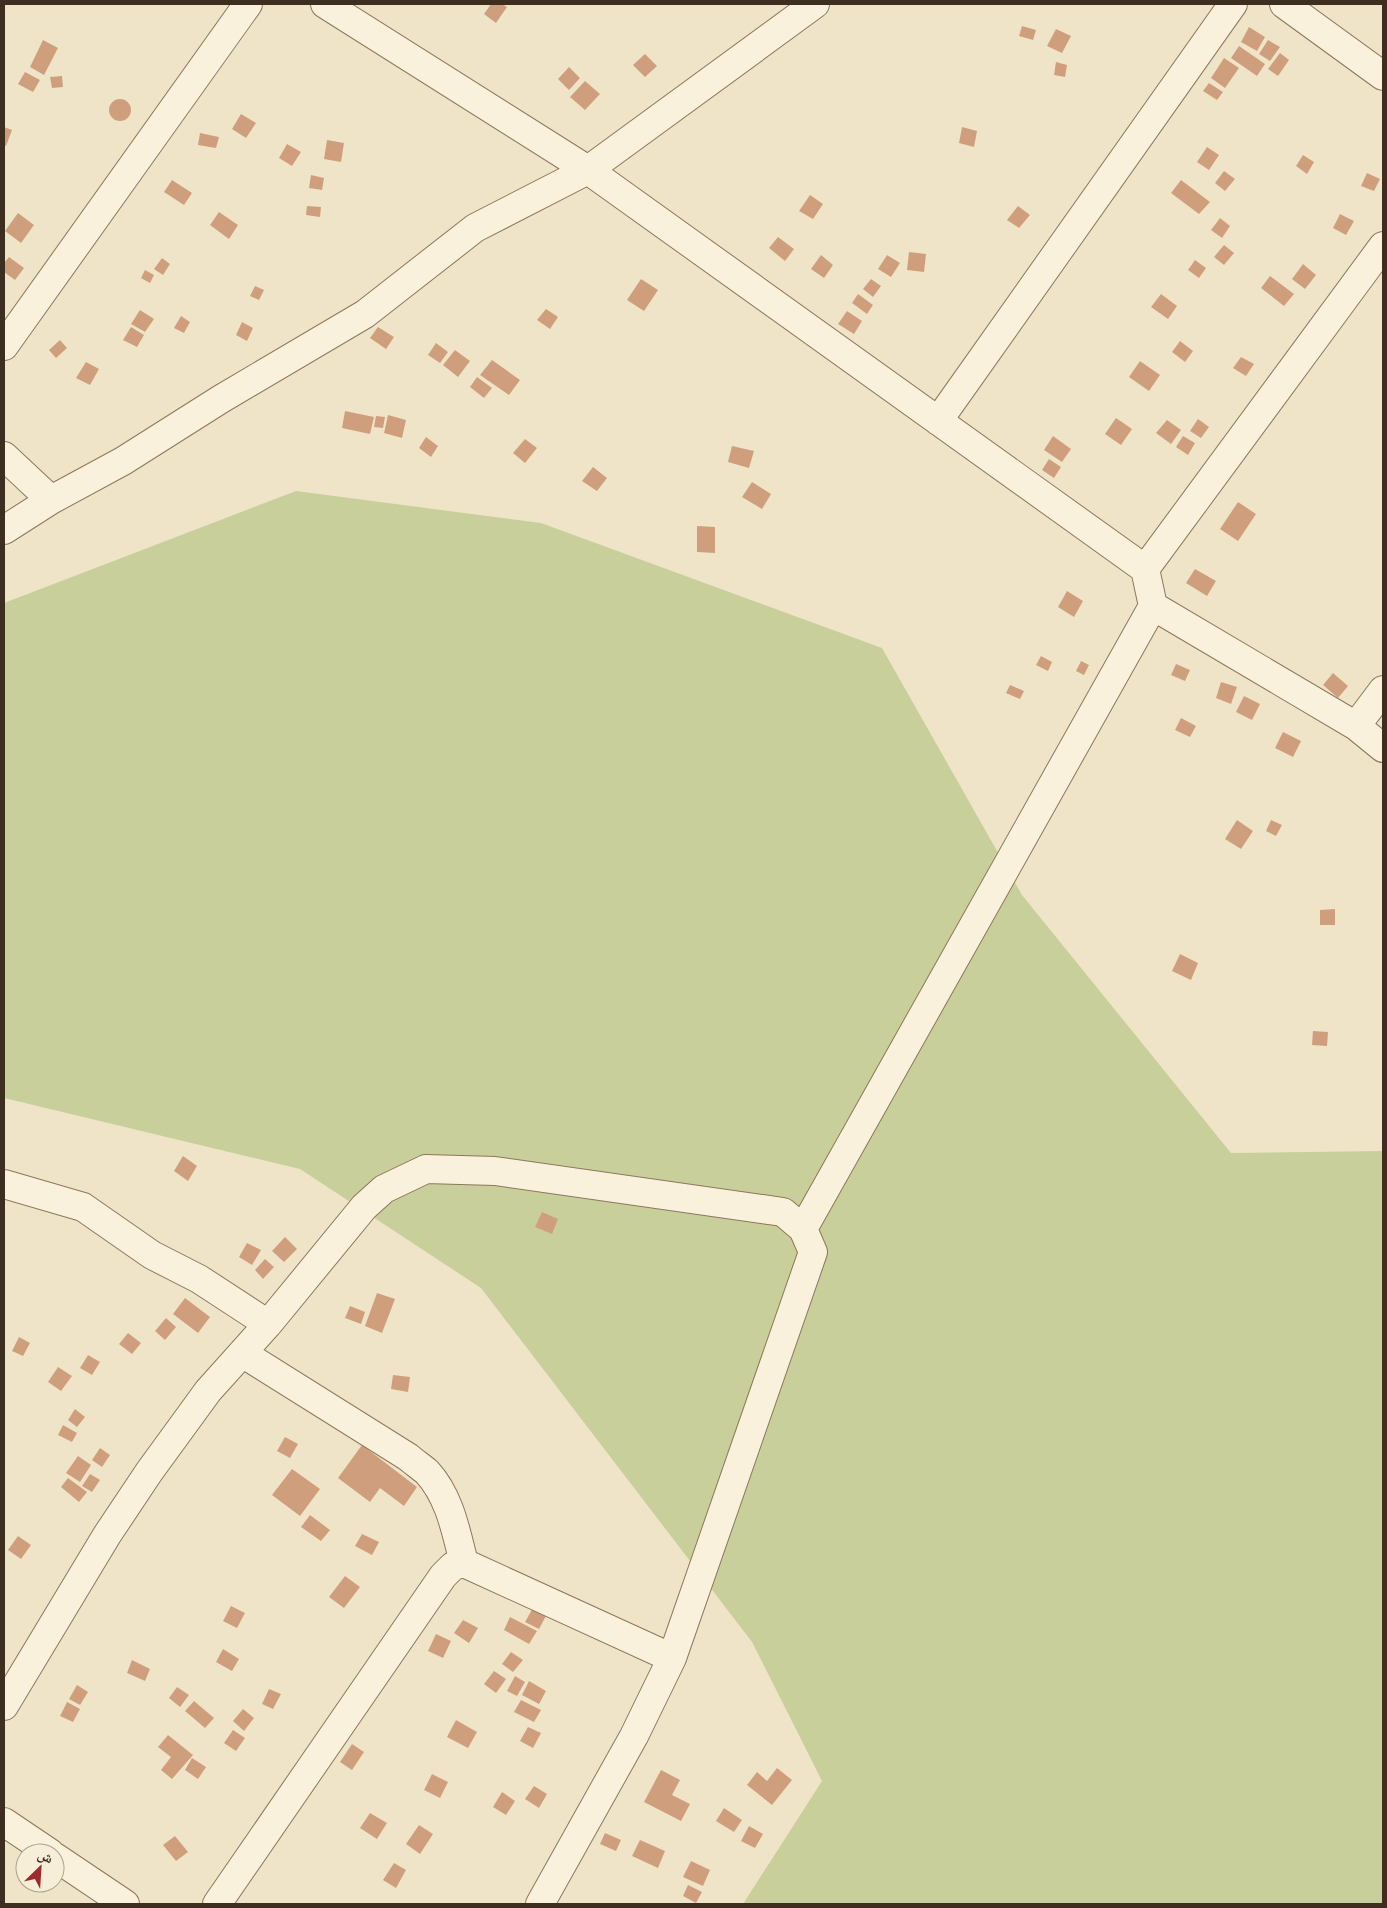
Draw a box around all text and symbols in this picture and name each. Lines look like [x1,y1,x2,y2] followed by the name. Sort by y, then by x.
[15,1843,65,1893] north arrow
[35,1846,56,1868] text: ش

